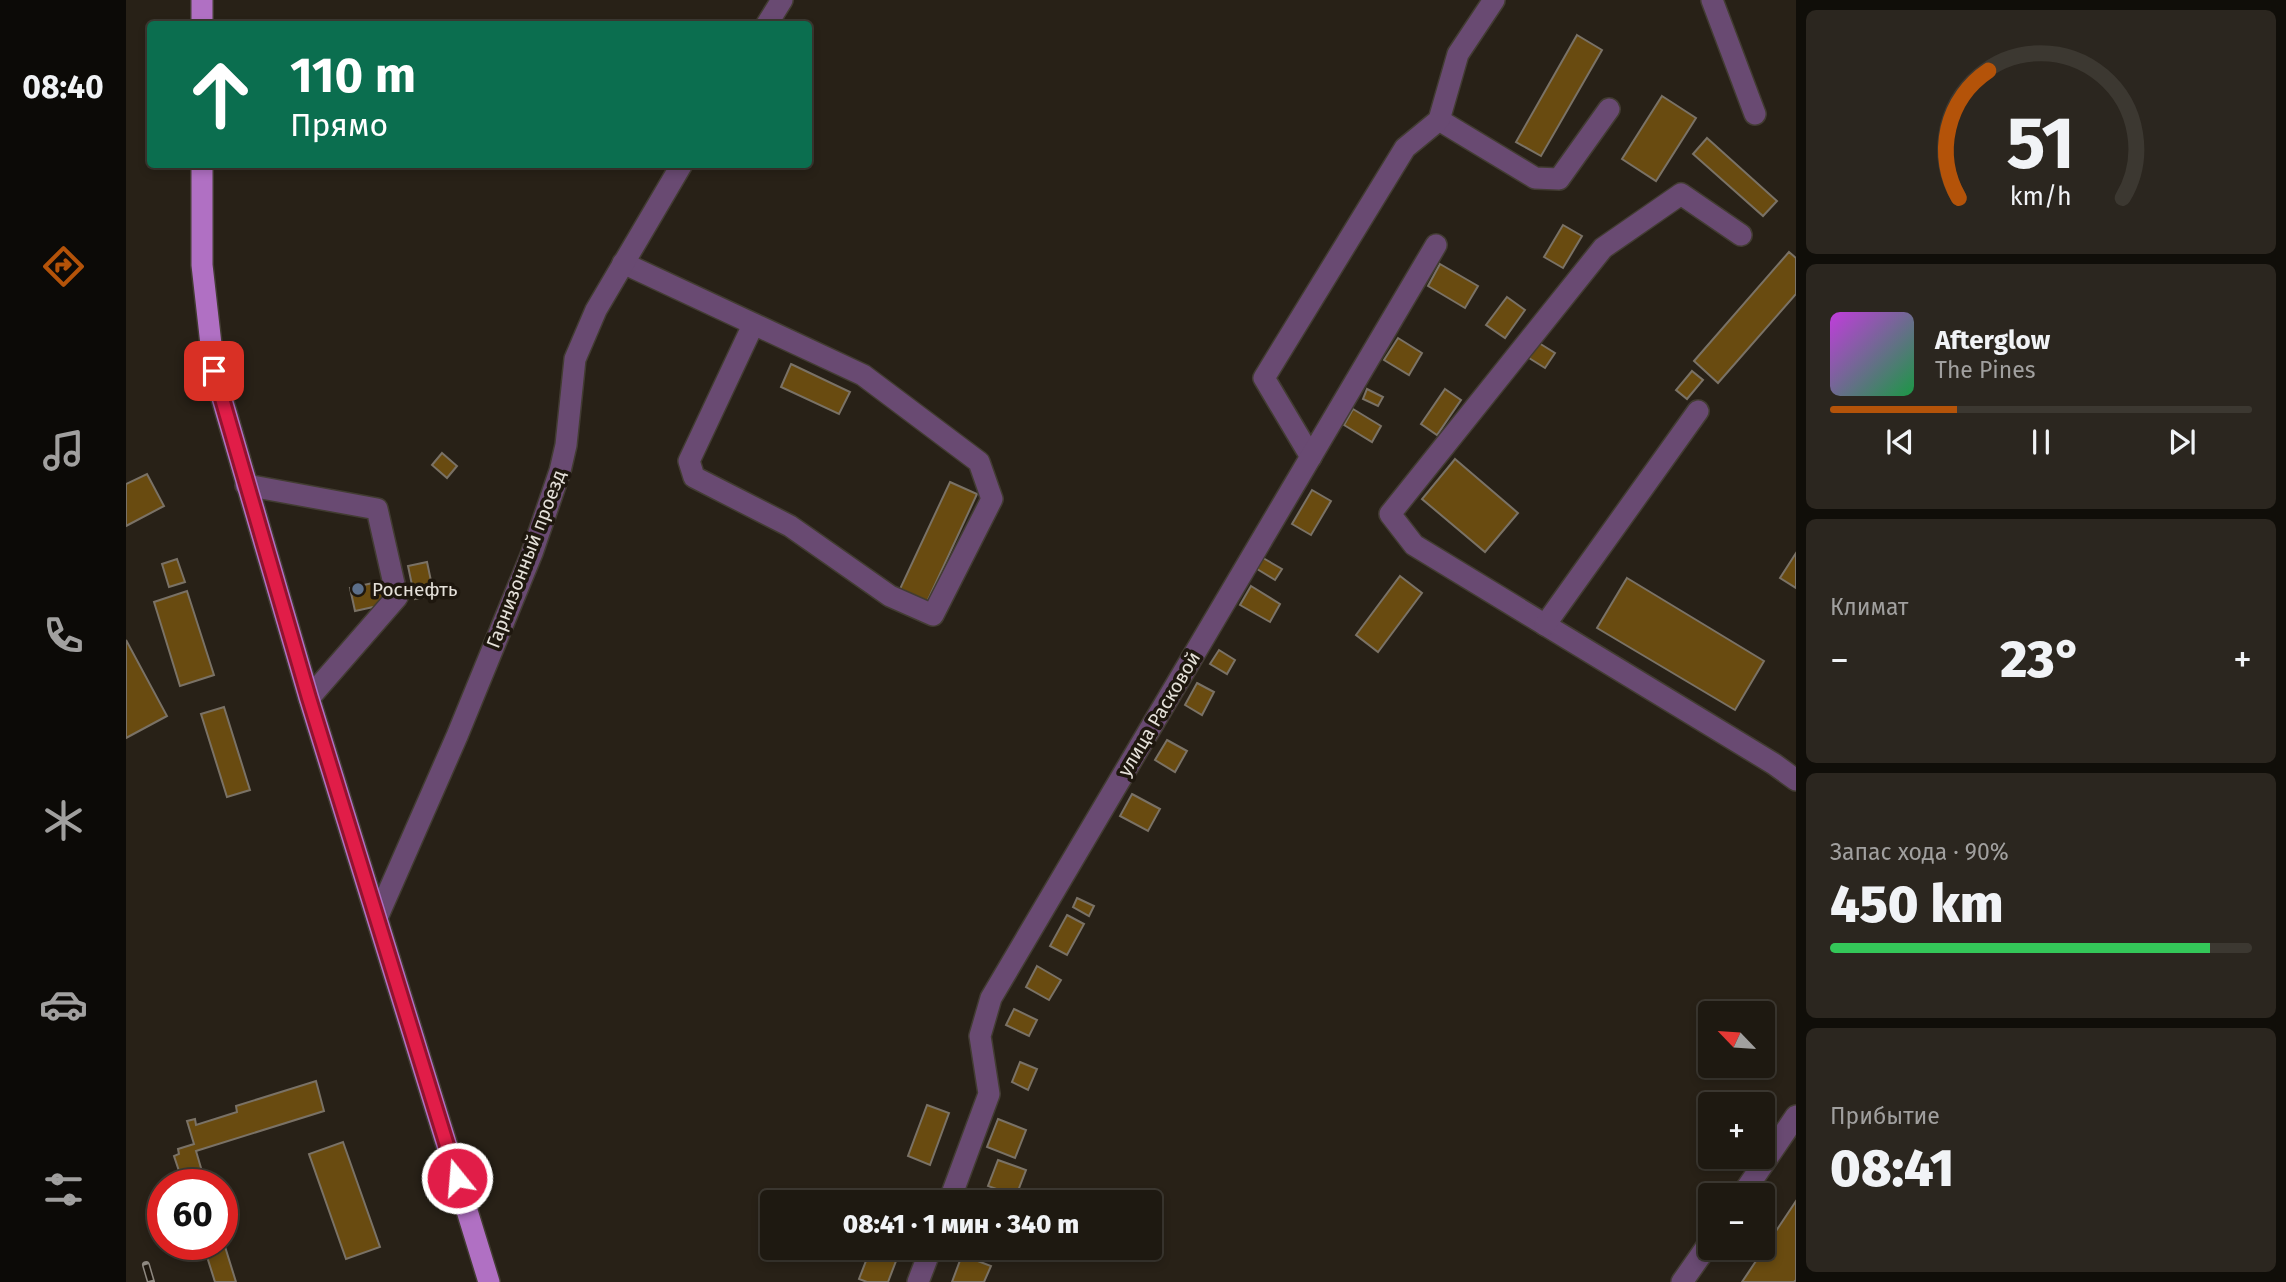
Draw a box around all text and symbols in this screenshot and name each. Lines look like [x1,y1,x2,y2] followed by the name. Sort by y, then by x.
[290,46,416,105] text: 110 m
[175,49,266,140] icon: ahead
[22,68,104,106] text: 08:40
[2007,101,2075,188] text: 51
[290,106,388,144] text: Прямо
[2010,182,2072,212] text: km/h
[39,242,88,291] icon: directions
[1935,325,2050,356] text: Afterglow
[184,341,244,401] pin
[195,352,233,390] icon: arrive
[1935,356,2036,384] text: The Pines
[1881,423,1919,461] icon: previous
[2022,423,2060,461] icon: pause
[2163,423,2201,461] icon: next
[39,426,88,475] icon: music
[481,467,571,651] street label: Гарнизонный проезд
[372,578,458,601] place label: Роснефть
[350,581,366,597] marker: Роснефть
[1830,593,1908,621] text: Климат
[39,611,88,660] icon: phone
[2000,628,2082,691] text: 23°
[1830,637,1849,683] text: −
[2233,637,2252,683] text: +
[1113,648,1205,780] street label: улица Расковой
[39,796,88,845] icon: climate
[1830,838,2009,866] text: Запас хода · 90%
[1830,873,2004,936] text: 450 km
[39,980,88,1029] icon: car
[1698,1001,1774,1078] north arrow
[1698,1001,1775,1260] map controls
[1698,1092,1775,1169] button: +
[1830,1102,1940,1130] text: Прибытие
[1830,1137,1954,1200] text: 08:41
[420,1141,494,1215] position arrow
[39,1165,88,1214] icon: filters
[147,1169,238,1260] speed limit sign: 60
[1698,1183,1775,1260] button: −
[843,1209,1079,1240] text: 08:41 · 1 мин · 340 m

